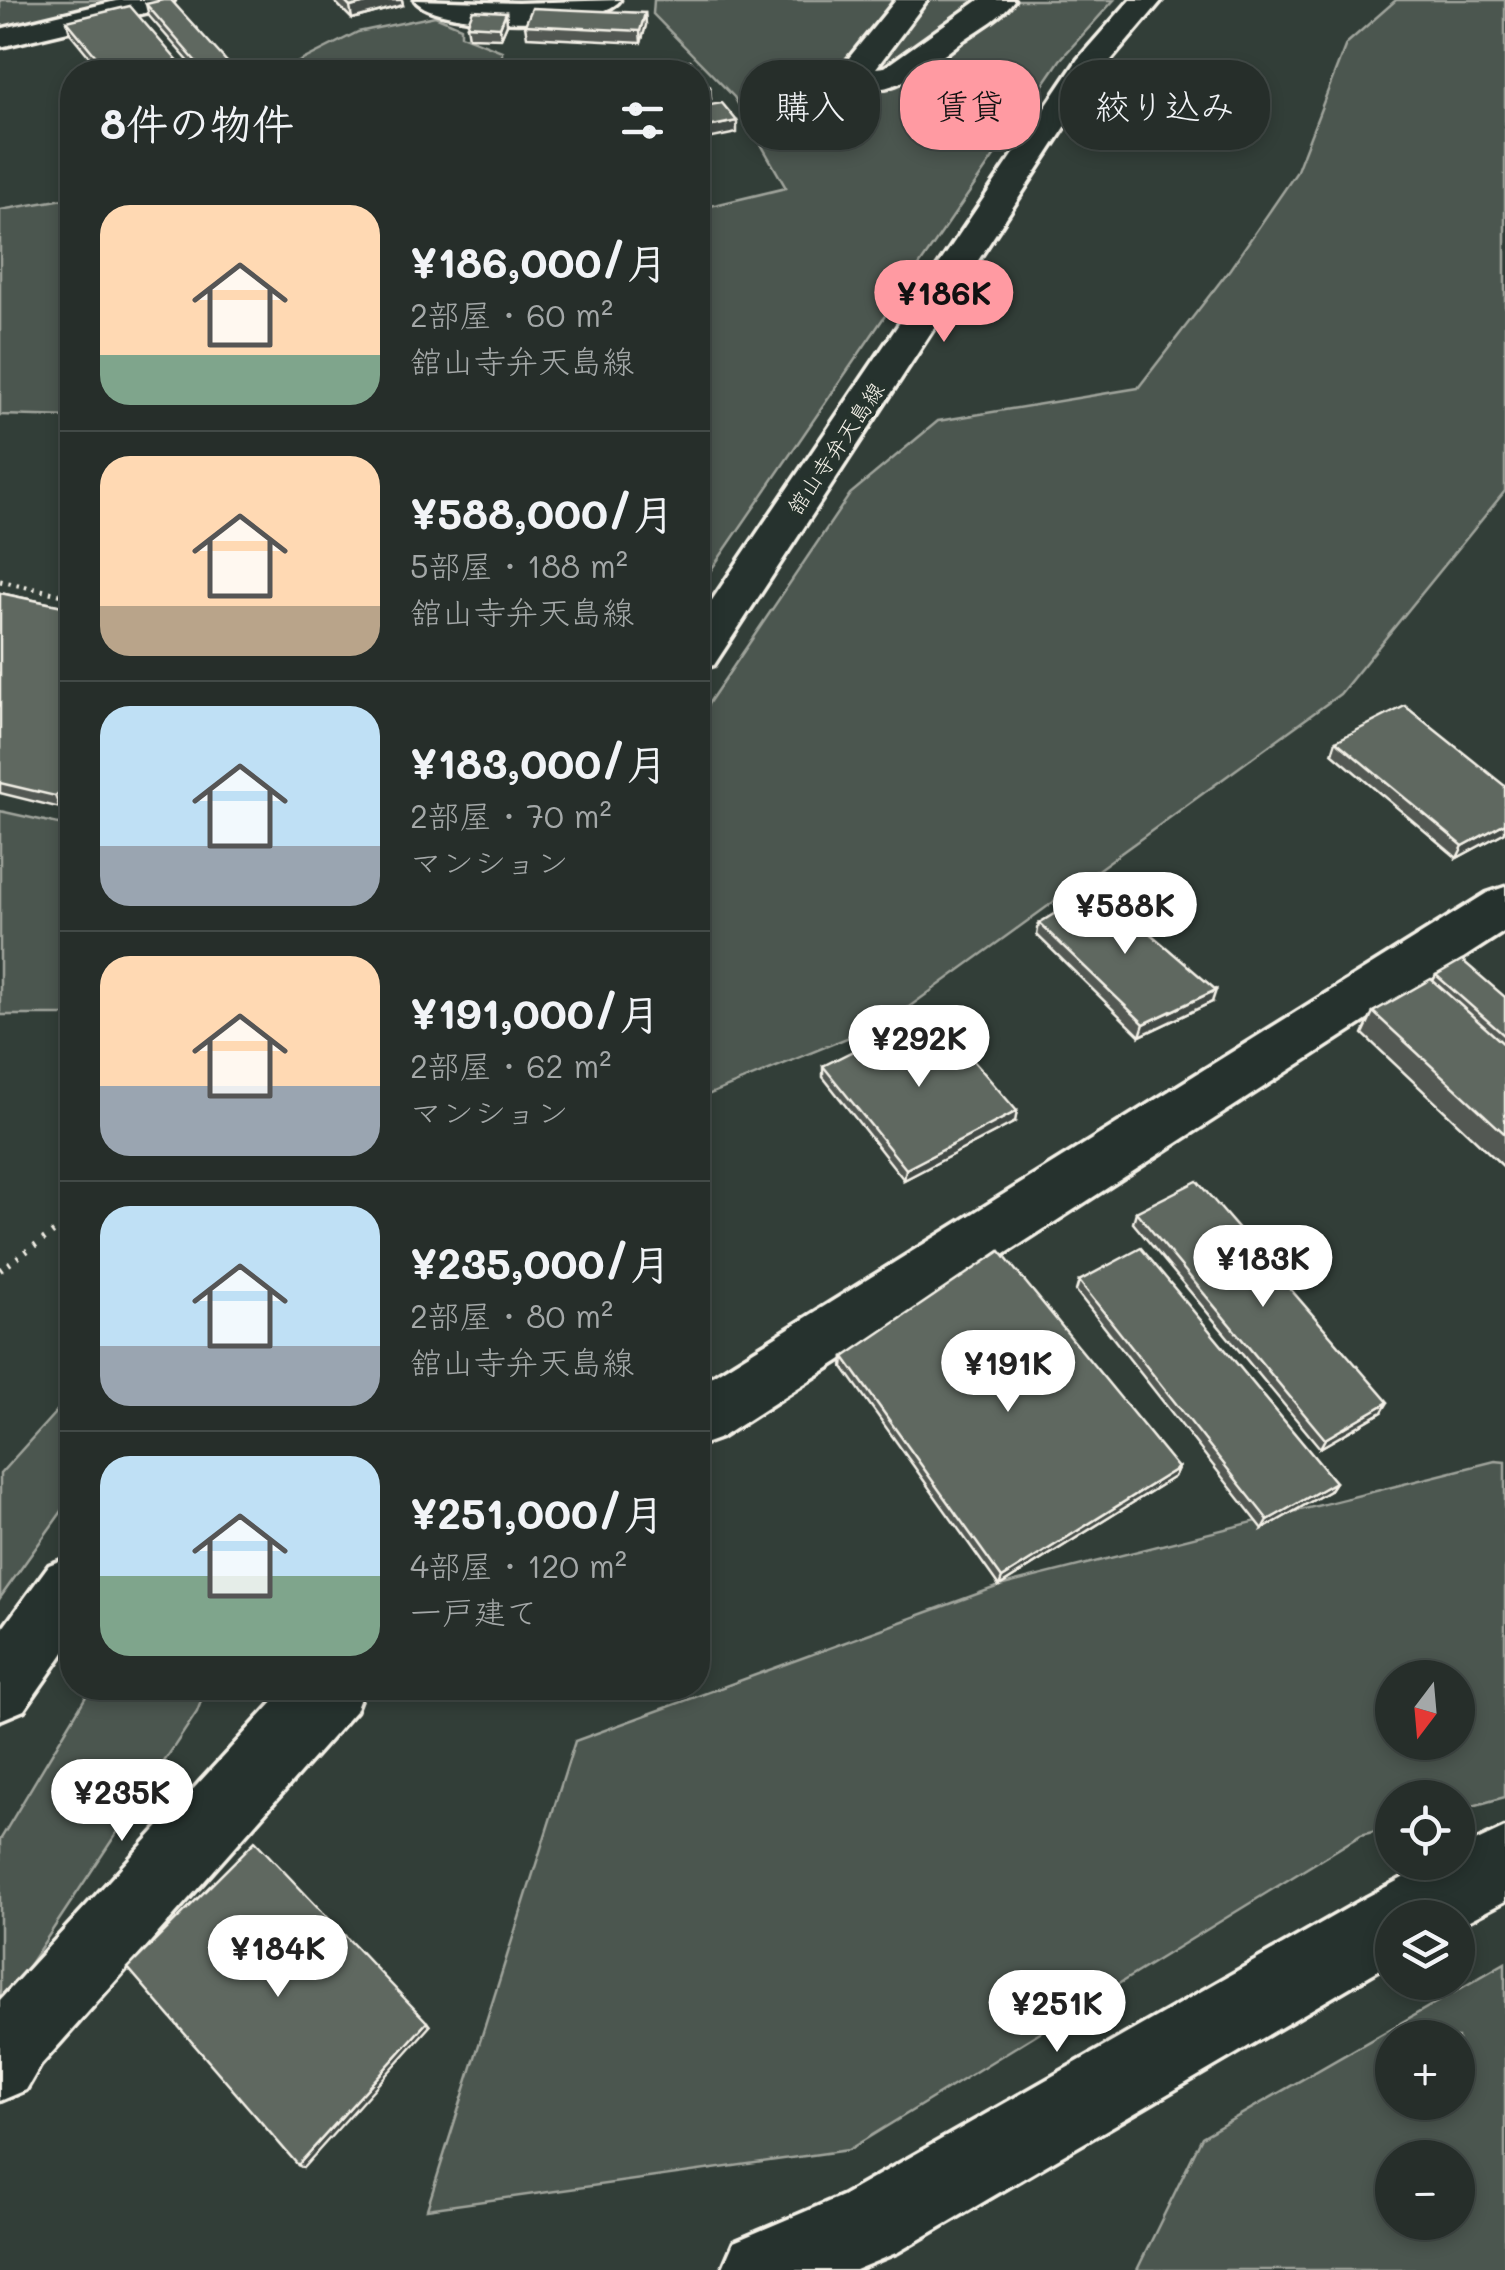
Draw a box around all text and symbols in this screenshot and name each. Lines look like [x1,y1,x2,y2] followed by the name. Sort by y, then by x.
[740,60,880,150] chip: 購入
[900,60,1040,150] chip: 賃貸
[1060,60,1270,150] chip: 絞り込み
[615,93,670,148] icon: filters
[100,95,294,150] text: 8件の物件
[410,234,668,289] text: ¥186,000/月
[180,245,300,365] icon: home
[874,260,1014,345] pin: ¥186K
[896,271,992,313] text: ¥186K
[410,293,613,335] text: 2部屋 · 60 m²
[410,339,634,381] text: 舘山寺弁天島線
[780,376,890,520] street label: 舘山寺弁天島線
[410,485,675,540] text: ¥588,000/月
[180,496,300,616] icon: home
[410,544,628,586] text: 5部屋 · 188 m²
[410,590,634,632] text: 舘山寺弁天島線
[410,735,668,790] text: ¥183,000/月
[180,746,300,866] icon: home
[410,794,612,836] text: 2部屋 · 70 m²
[410,840,569,882] text: マンション
[1055,872,1195,957] pin: ¥588K
[1075,883,1175,925] text: ¥588K
[410,985,660,1040] text: ¥191,000/月
[180,996,300,1116] icon: home
[849,1005,989,1090] pin: ¥292K
[870,1016,968,1058] text: ¥292K
[410,1044,611,1086] text: 2部屋 · 62 m²
[410,1090,569,1132] text: マンション
[1193,1225,1333,1310] pin: ¥183K
[410,1235,671,1290] text: ¥235,000/月
[1215,1236,1311,1278] text: ¥183K
[180,1246,300,1366] icon: home
[410,1294,613,1336] text: 2部屋 · 80 m²
[938,1330,1078,1415] pin: ¥191K
[410,1340,634,1382] text: 舘山寺弁天島線
[963,1341,1053,1383] text: ¥191K
[410,1485,665,1540] text: ¥251,000/月
[180,1496,300,1616] icon: home
[410,1544,627,1586] text: 4部屋 · 120 m²
[410,1590,538,1632] text: 一戸建て
[1375,1660,1475,1760] north arrow
[1375,1660,1475,2240] map controls
[52,1759,192,1844] pin: ¥235K
[73,1770,171,1812] text: ¥235K
[1375,1780,1475,1880] button: locate
[1375,1900,1475,2000] button: layers
[208,1915,348,2000] pin: ¥184K
[230,1926,326,1968] text: ¥184K
[987,1970,1127,2055] pin: ¥251K
[1011,1981,1103,2023] text: ¥251K
[1375,2020,1475,2120] button: +
[1375,2140,1475,2240] button: −

